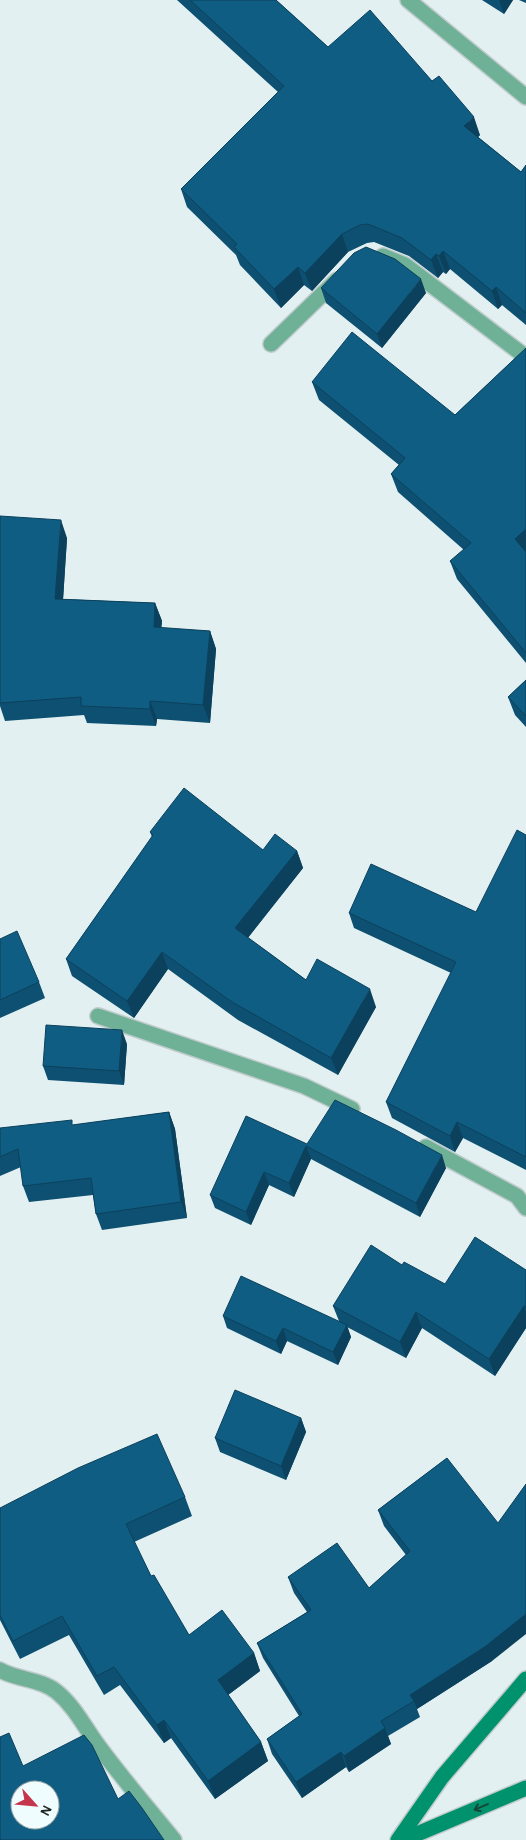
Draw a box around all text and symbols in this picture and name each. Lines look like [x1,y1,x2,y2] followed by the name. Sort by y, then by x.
[10,1780,60,1830] north arrow
[37,1803,54,1818] text: N
[474,1803,489,1813] one-way arrow

